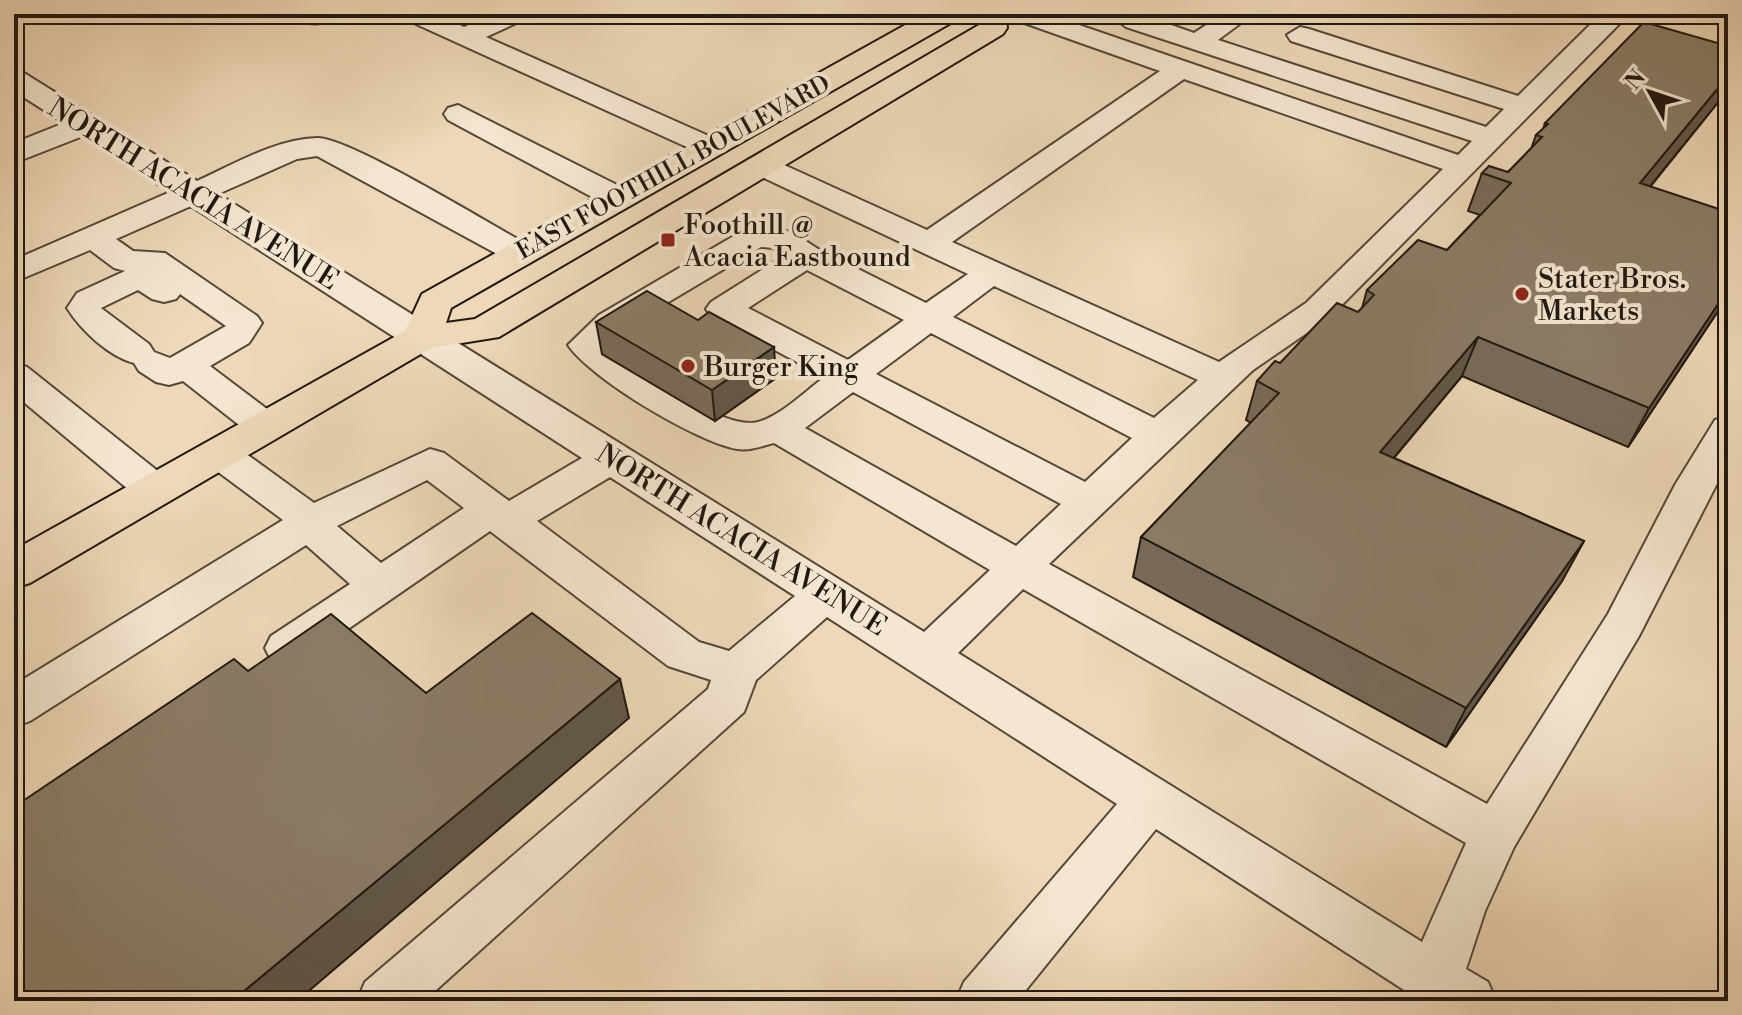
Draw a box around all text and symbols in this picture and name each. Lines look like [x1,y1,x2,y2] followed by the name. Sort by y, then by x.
[1610,52,1690,132] north arrow
[1620,64,1652,95] text: N
[511,69,836,267] street label: EAST FOOTHILL BOULEVARD
[41,90,345,298] street label: NORTH ACACIA AVENUE
[683,208,911,275] place label: Foothill @ Acacia Eastbound
[659,231,677,249] marker: Foothill @ Acacia Eastbound
[1538,262,1686,329] place label: Stater Bros. Markets
[1513,285,1531,303] marker: Stater Bros. Markets
[703,350,859,385] place label: Burger King
[679,357,697,375] marker: Burger King
[589,436,893,644] street label: NORTH ACACIA AVENUE

